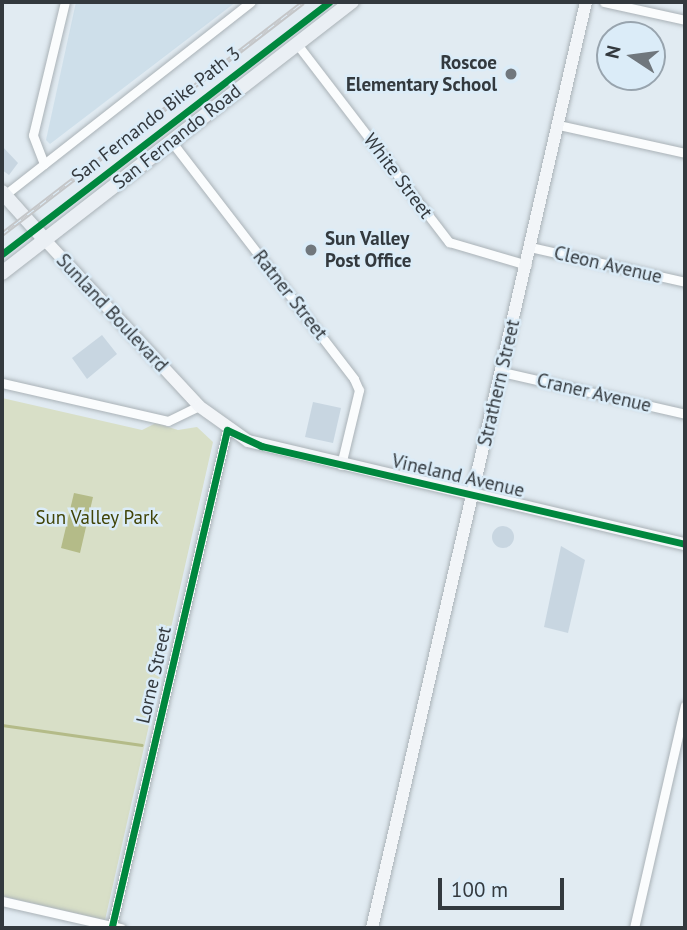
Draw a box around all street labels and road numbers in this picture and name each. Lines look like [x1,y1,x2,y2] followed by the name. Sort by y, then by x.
[67,42,245,188] street label: San Fernando Bike Path 3
[108,80,246,194] street label: San Fernando Road
[359,129,437,223] street label: White Street
[551,241,665,289] street label: Cleon Avenue
[248,246,332,344] street label: Ratner Street
[52,249,172,377] street label: Sunland Boulevard
[473,317,525,449] street label: Strathern Street
[534,369,654,417] street label: Craner Avenue
[389,450,527,502] street label: Vineland Avenue
[132,624,176,726] street label: Lorne Street

